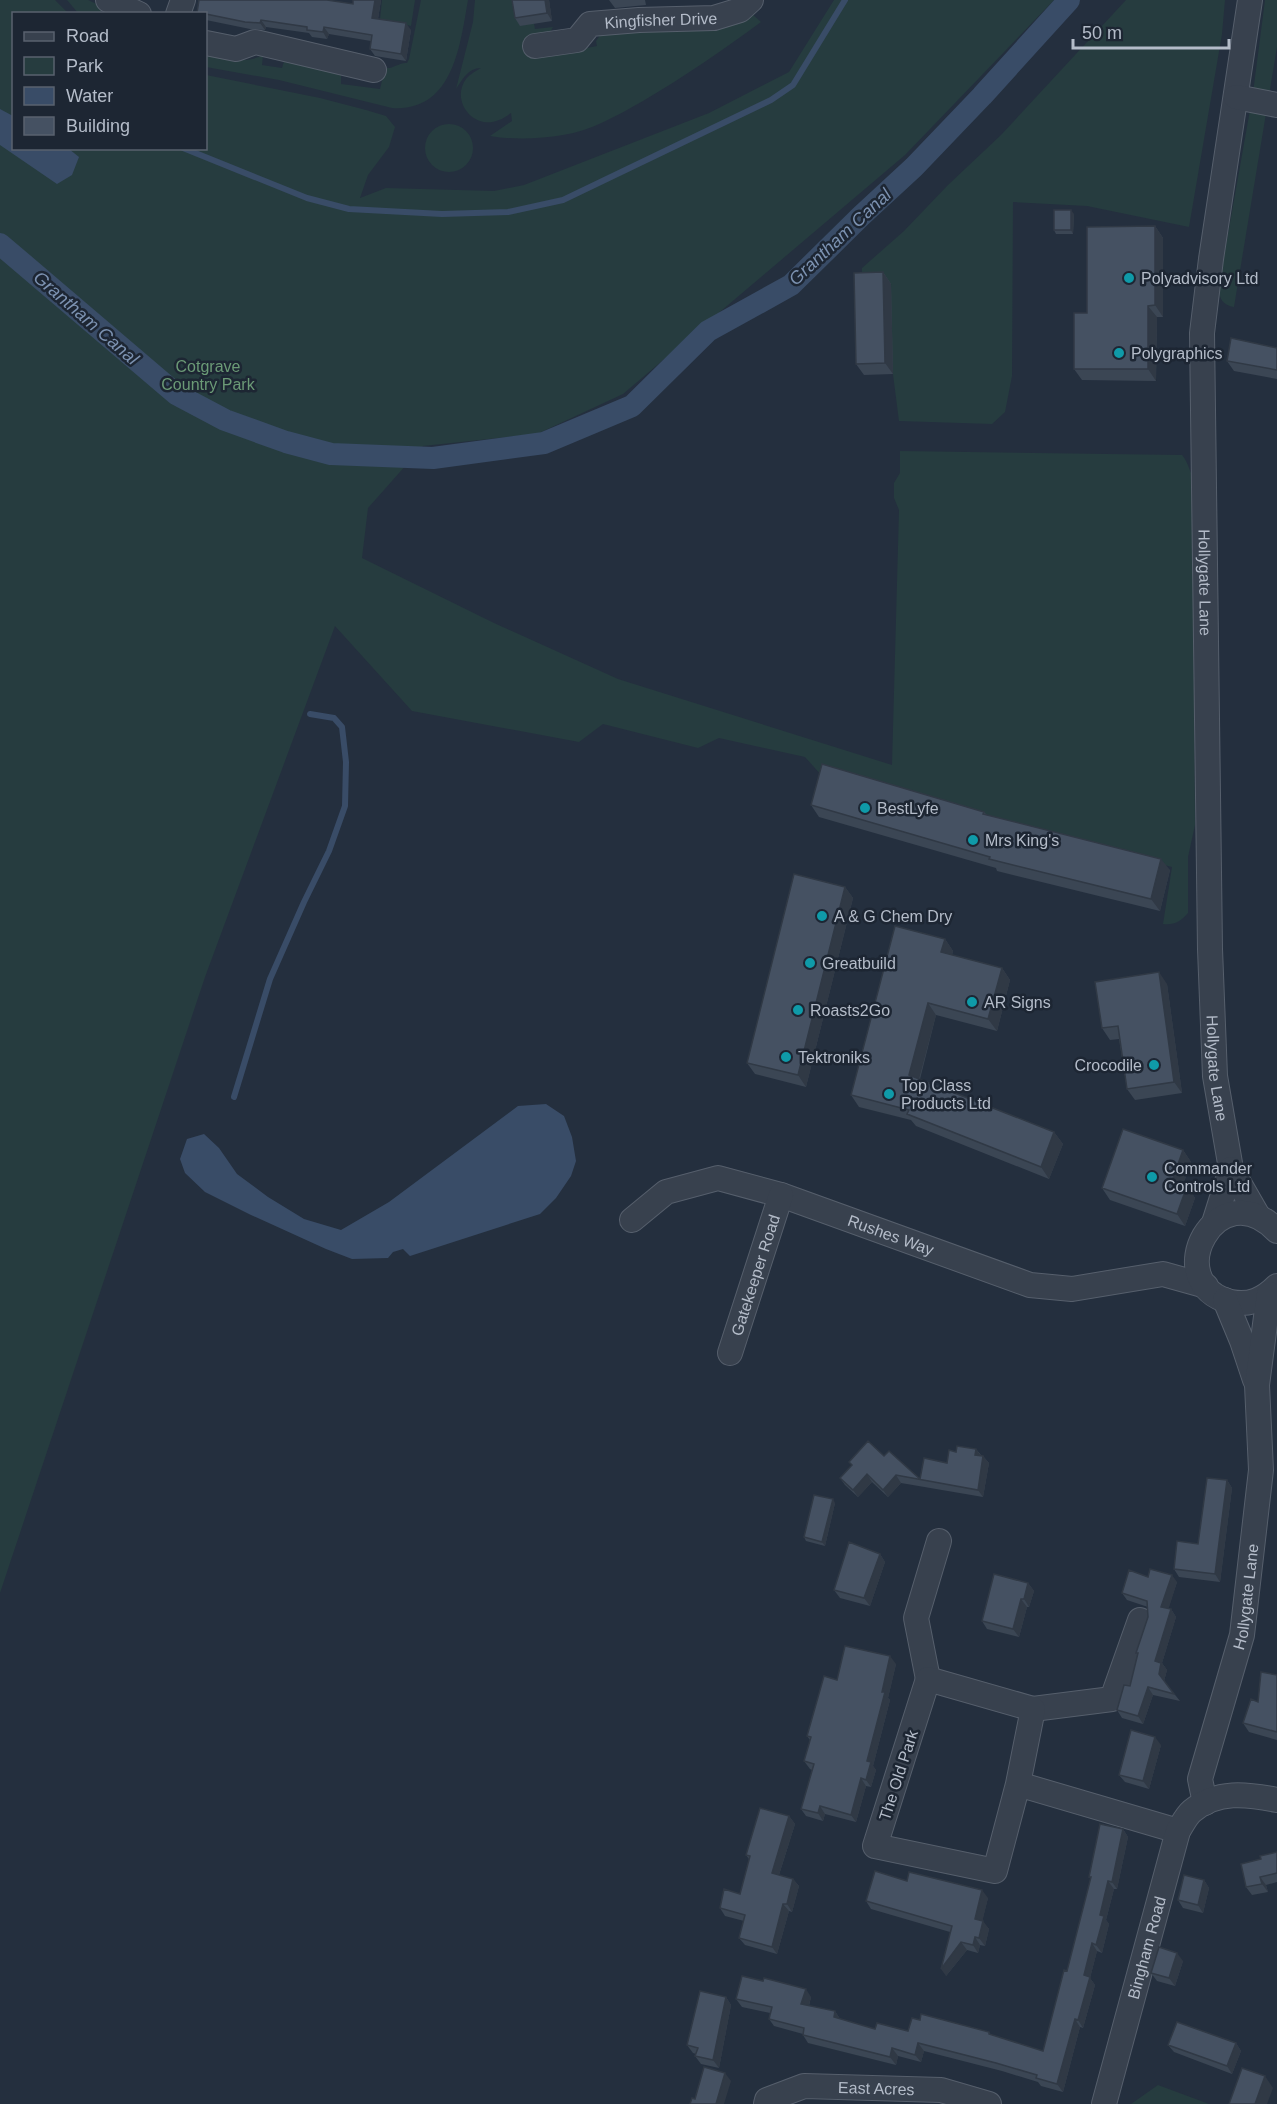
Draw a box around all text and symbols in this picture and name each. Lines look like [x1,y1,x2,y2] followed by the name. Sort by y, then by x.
[604,10,718,32] street label: Kingfisher Drive
[12,12,207,150] legend
[1073,12,1229,50] scale bar
[1082,23,1122,43] text: 50 m
[66,26,109,46] text: Road
[66,56,104,76] text: Park
[66,86,113,106] text: Water
[66,116,130,136] text: Building
[785,184,896,289] water label: Grantham Canal
[30,267,143,370] water label: Grantham Canal
[1141,270,1258,287] place label: Polyadvisory Ltd
[1122,271,1136,285] marker: Polyadvisory Ltd
[1131,345,1223,362] place label: Polygraphics
[1112,346,1126,360] marker: Polygraphics
[161,358,256,393] park label: Cotgrave Country Park
[1196,529,1214,636] street label: Hollygate Lane
[877,800,939,817] place label: BestLyfe
[858,801,872,815] marker: BestLyfe
[985,832,1059,849] place label: Mrs King's
[966,833,980,847] marker: Mrs King's
[834,908,952,925] place label: A & G Chem Dry
[815,909,829,923] marker: A & G Chem Dry
[822,955,896,972] place label: Greatbuild
[803,956,817,970] marker: Greatbuild
[984,994,1051,1011] place label: AR Signs
[965,995,979,1009] marker: AR Signs
[810,1002,890,1019] place label: Roasts2Go
[791,1003,805,1017] marker: Roasts2Go
[1204,1015,1231,1123] street label: Hollygate Lane
[798,1049,870,1066] place label: Tektroniks
[779,1050,793,1064] marker: Tektroniks
[1074,1057,1142,1074] place label: Crocodile
[1147,1058,1161,1072] marker: Crocodile
[901,1077,991,1112] place label: Top Class Products Ltd
[882,1087,896,1101] marker: Top Class Products Ltd
[1164,1160,1253,1195] place label: Commander Controls Ltd
[1145,1170,1159,1184] marker: Commander Controls Ltd
[728,1212,783,1338] street label: Gatekeeper Road
[845,1212,936,1259] street label: Rushes Way
[1230,1543,1261,1652] street label: Hollygate Lane
[876,1727,921,1823] street label: The Old Park
[1125,1894,1169,2001] street label: Bingham Road
[838,2079,915,2098] street label: East Acres

